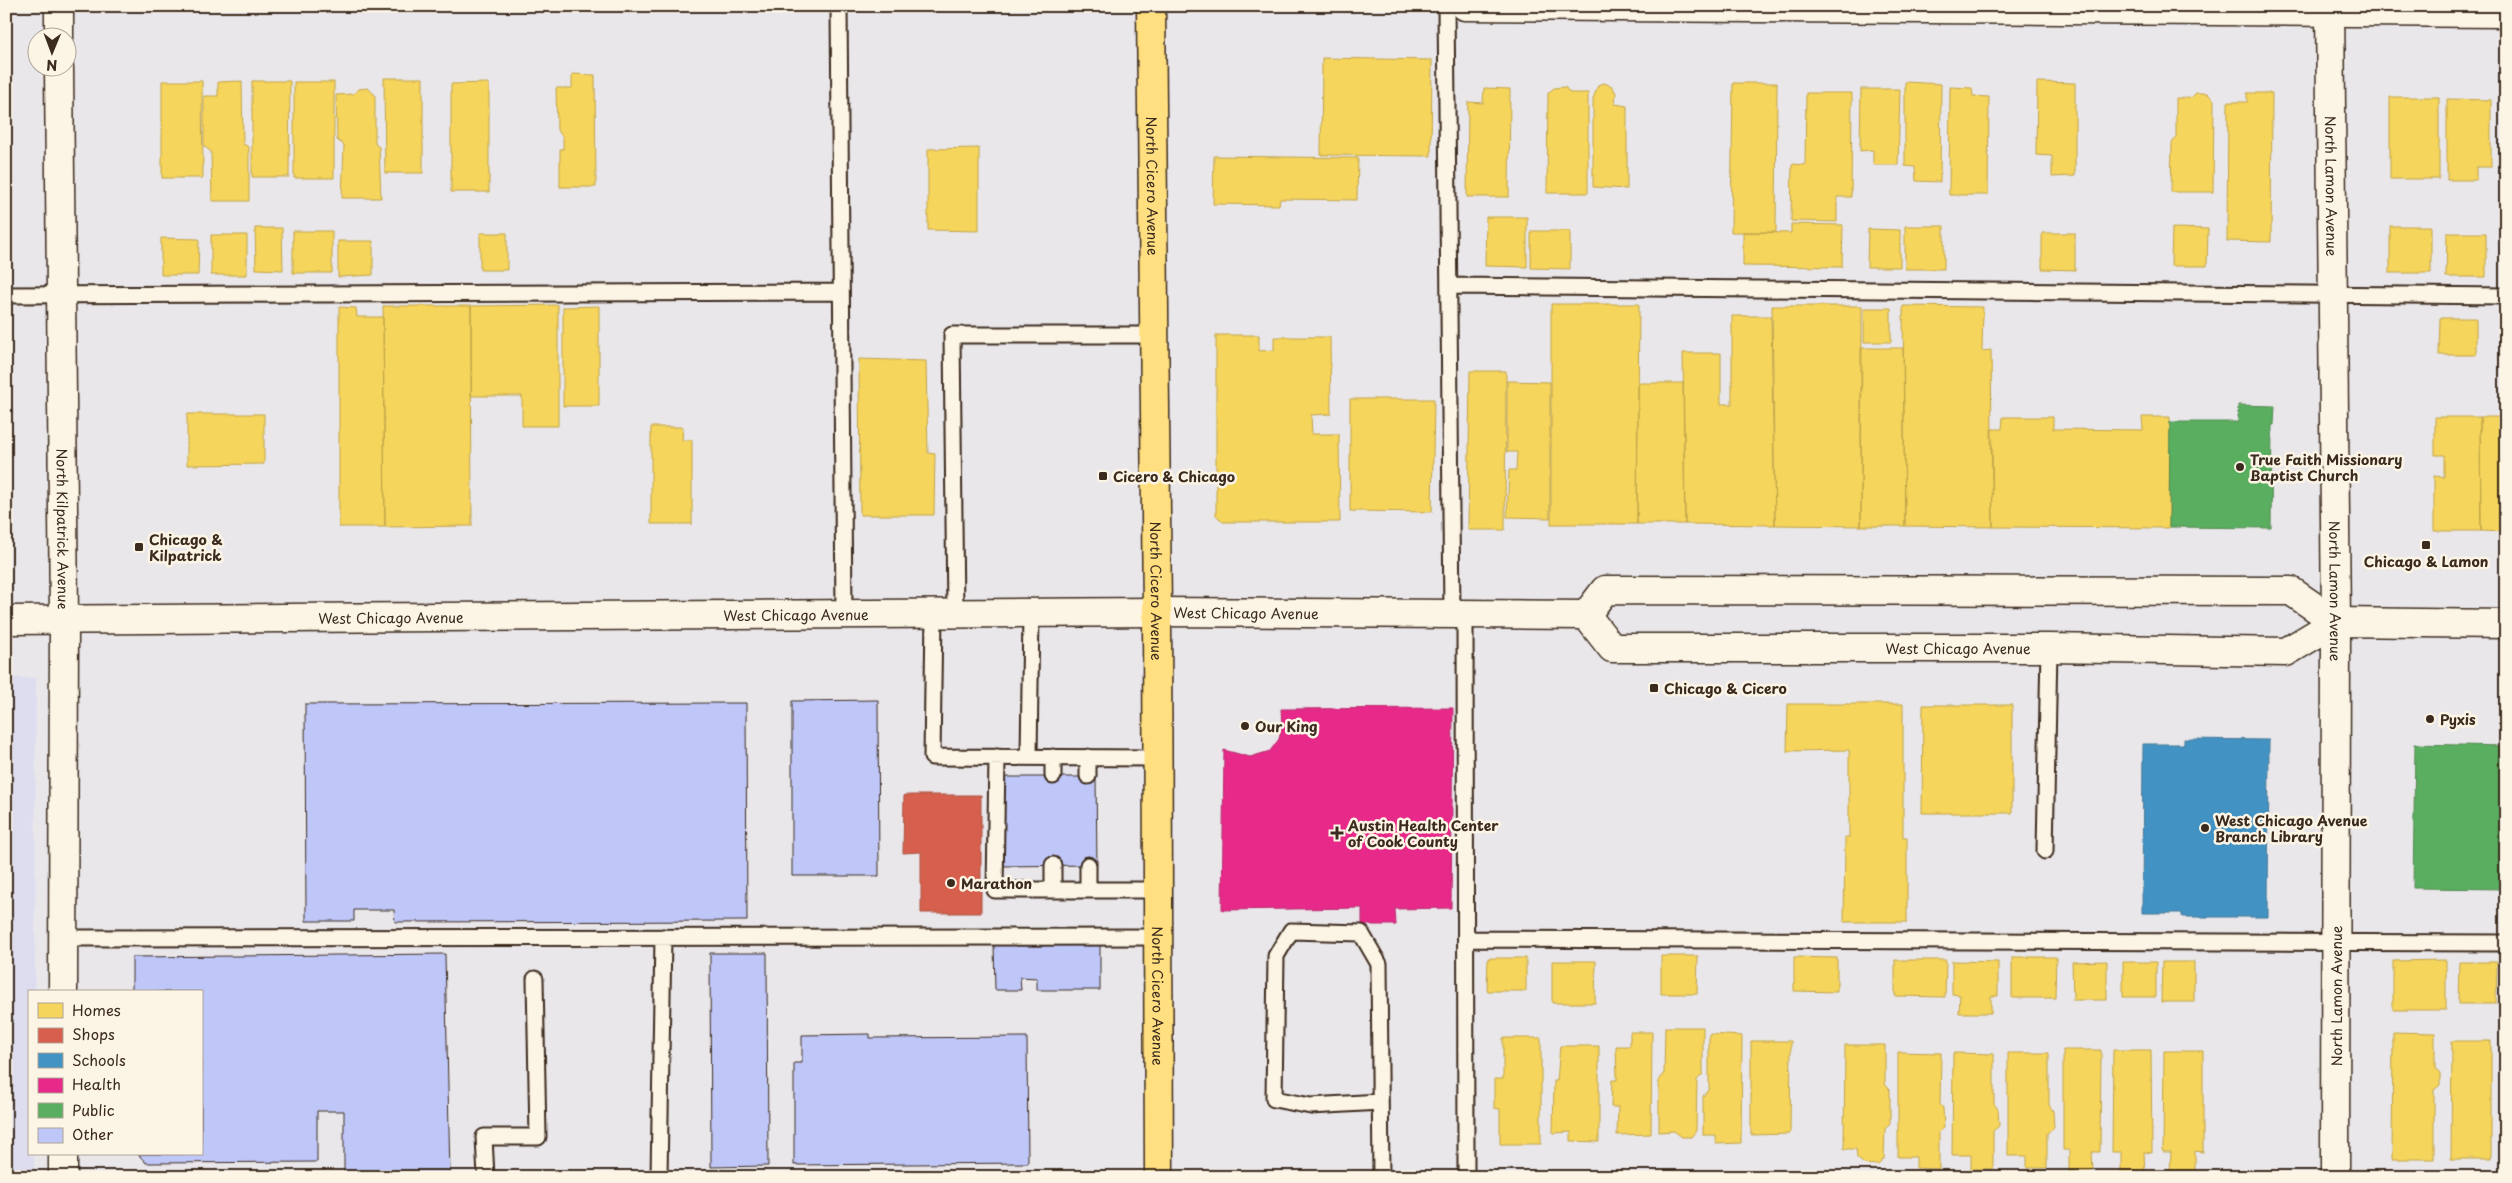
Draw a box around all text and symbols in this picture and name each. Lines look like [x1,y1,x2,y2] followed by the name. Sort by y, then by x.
[28,28,78,78] north arrow
[46,55,57,76] text: N
[1142,116,1164,256] street label: North Cicero Avenue
[2321,116,2343,257] street label: North Lamon Avenue
[52,448,74,610] street label: North Kilpatrick Avenue
[2250,449,2402,486] place label: True Faith Missionary Baptist Church
[2234,461,2246,473] marker: True Faith Missionary Baptist Church
[1113,466,1235,487] place label: Cicero & Chicago
[1097,470,1109,482] marker: Cicero & Chicago
[1146,521,1168,661] street label: North Cicero Avenue
[2325,521,2347,662] street label: North Lamon Avenue
[149,529,223,566] place label: Chicago & Kilpatrick
[2420,539,2432,551] marker: Chicago & Lamon
[133,541,145,553] marker: Chicago & Kilpatrick
[2364,551,2488,572] place label: Chicago & Lamon
[1173,602,1319,624] street label: West Chicago Avenue
[723,604,869,626] street label: West Chicago Avenue
[318,606,464,628] street label: West Chicago Avenue
[1885,638,2031,659] street label: West Chicago Avenue
[1664,678,1787,699] place label: Chicago & Cicero
[1648,682,1660,694] marker: Chicago & Cicero
[2440,709,2476,730] place label: Pyxis
[2424,713,2436,725] marker: Pyxis
[1255,716,1317,737] place label: Our King
[1239,720,1251,732] marker: Our King
[2215,810,2368,847] place label: West Chicago Avenue Branch Library
[1347,815,1499,852] place label: Austin Health Center of Cook County
[2199,822,2211,834] marker: West Chicago Avenue Branch Library
[1330,826,1344,840] marker: Austin Health Center of Cook County
[961,873,1032,894] place label: Marathon
[945,877,957,889] marker: Marathon
[2326,925,2347,1066] street label: North Lamon Avenue
[1148,926,1169,1066] street label: North Cicero Avenue
[28,990,202,1156] legend
[72,998,121,1021] text: Homes
[72,1022,115,1045] text: Shops
[72,1048,126,1071] text: Schools
[72,1072,121,1095] text: Health
[72,1098,115,1121] text: Public
[72,1122,113,1145] text: Other

